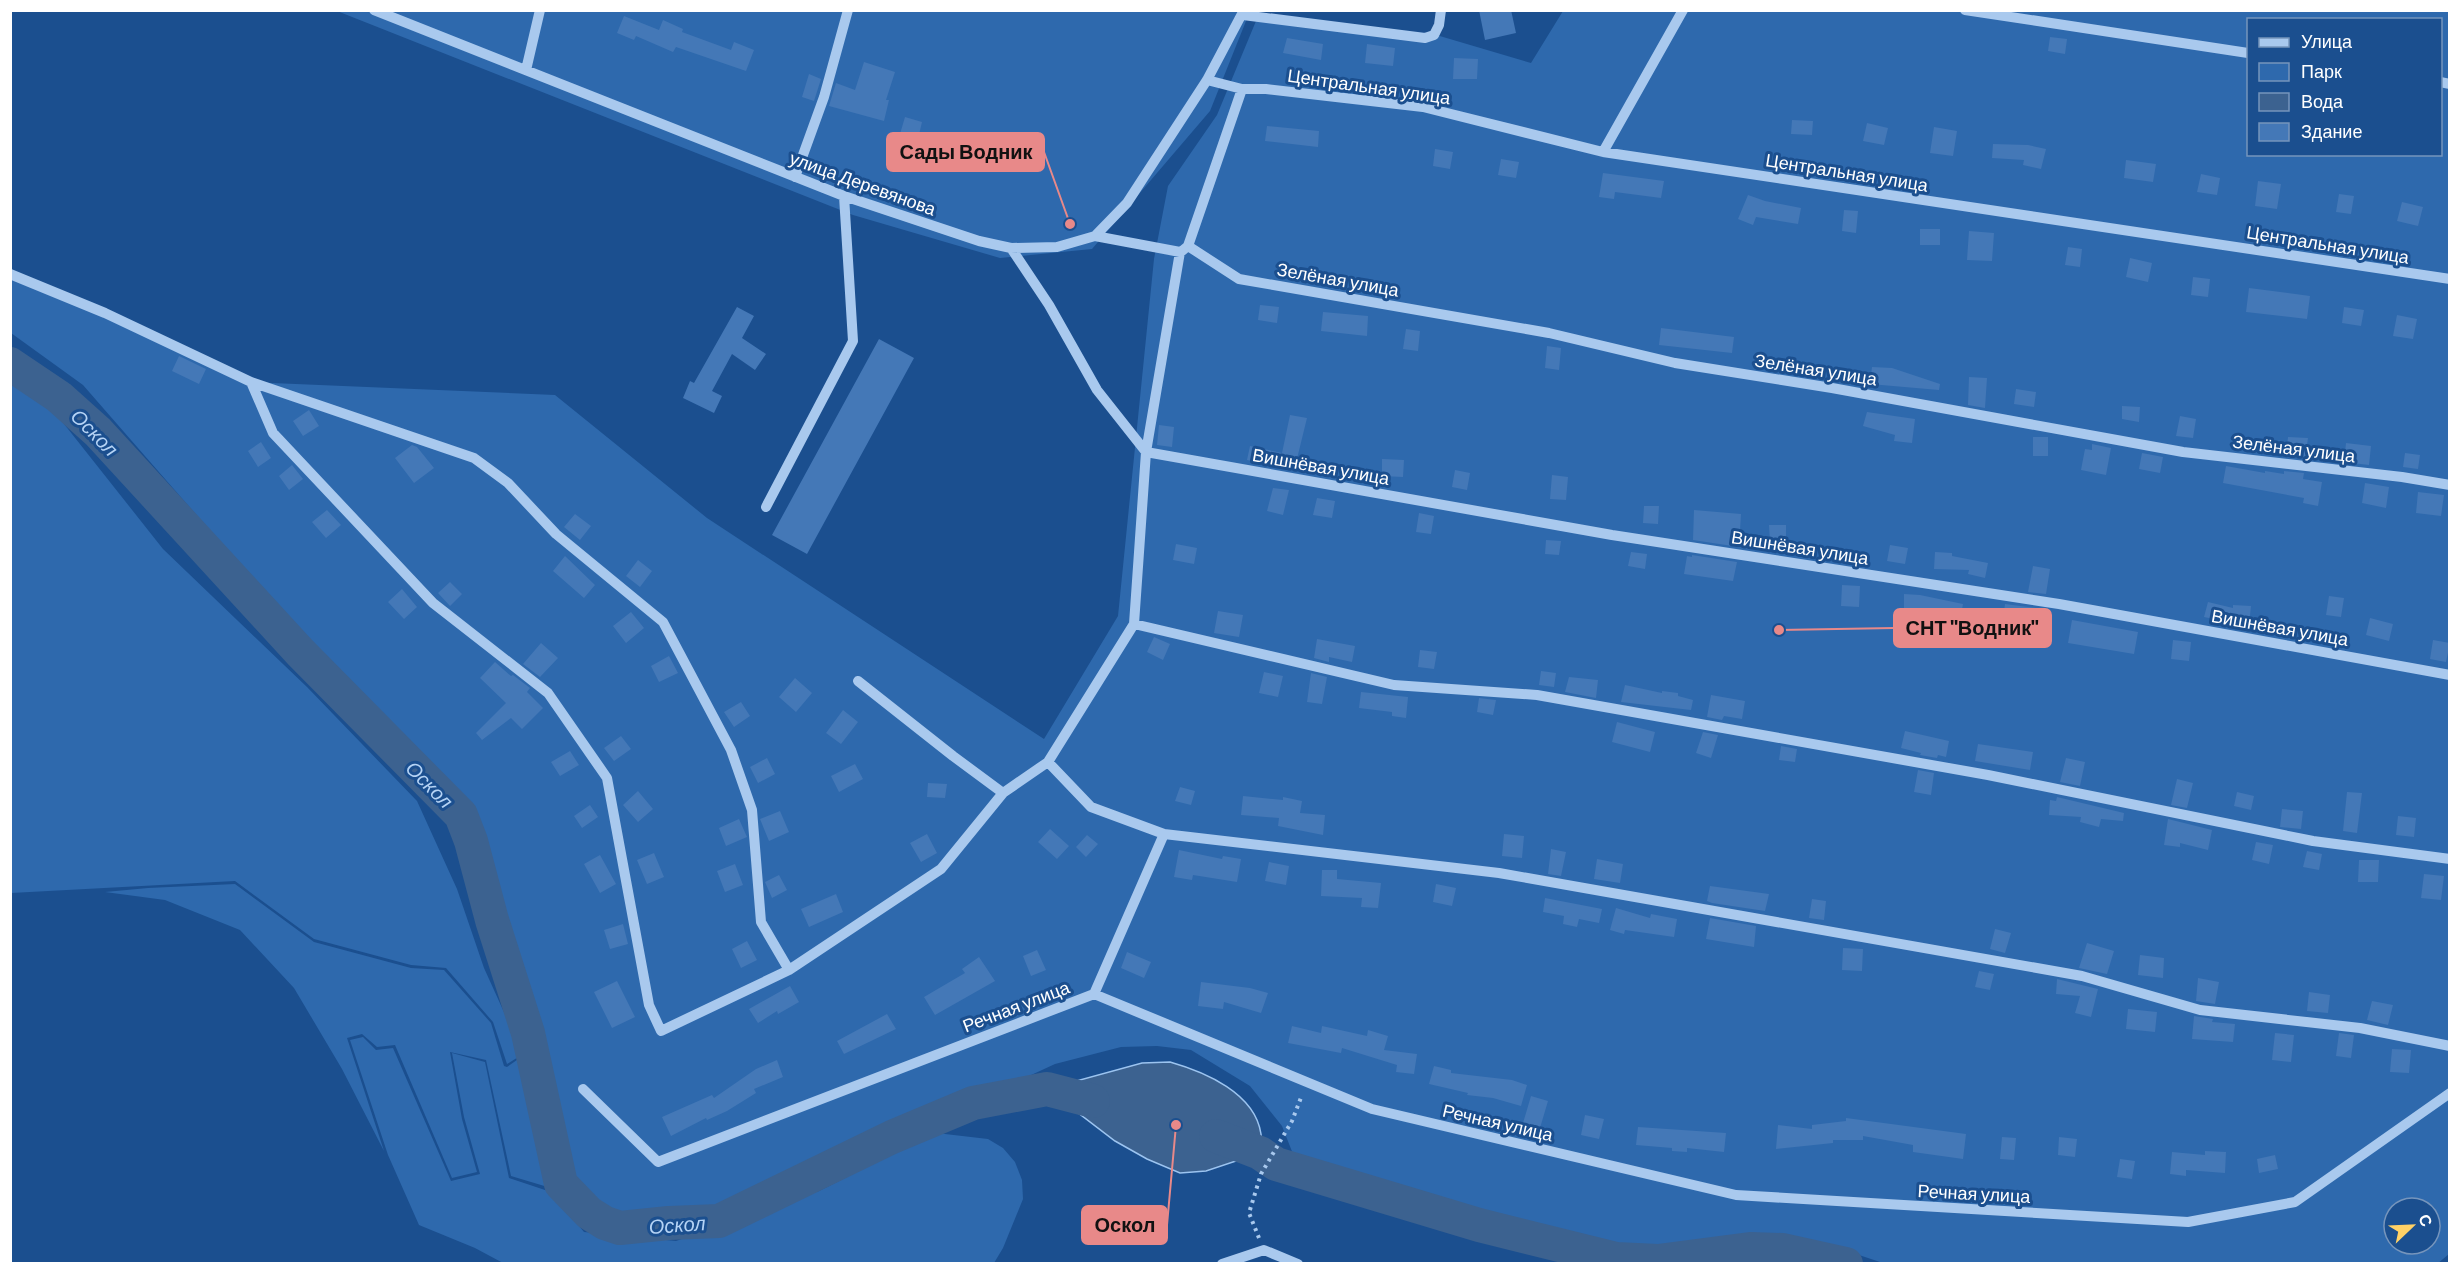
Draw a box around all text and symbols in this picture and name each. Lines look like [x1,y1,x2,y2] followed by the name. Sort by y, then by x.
[2247,18,2442,156] legend
[2301,30,2353,52] text: Улица
[2301,60,2342,82] text: Парк
[1286,64,1453,108] street label: Центральная улица
[2301,90,2344,112] text: Вода
[2301,120,2362,142] text: Здание
[887,133,1044,171] callout: Сады Водник
[899,139,1034,163] text: Сады Водник
[787,146,940,220] street label: улица Деревянова
[1764,148,1931,196] street label: Центральная улица
[2245,220,2412,268] street label: Центральная улица
[1275,257,1402,301] street label: Зелёная улица
[1753,348,1880,390] street label: Зелёная улица
[66,403,124,461] water label: Оскол
[2231,430,2358,467] street label: Зелёная улица
[1251,443,1392,489] street label: Вишнёвая улица
[1730,525,1871,569] street label: Вишнёвая улица
[2210,604,2351,650] street label: Вишнёвая улица
[1894,609,2051,647] callout: СНТ "Водник"
[1906,615,2038,639] text: СНТ "Водник"
[401,755,459,813] water label: Оскол
[959,975,1074,1036] street label: Речная улица
[1441,1099,1556,1146] street label: Речная улица
[1917,1179,2032,1207] street label: Речная улица
[2382,1196,2442,1256] north arrow
[1082,1206,1167,1244] callout: Оскол
[648,1210,706,1238] water label: Оскол
[2415,1211,2437,1229] text: С
[1095,1212,1155,1236] text: Оскол

